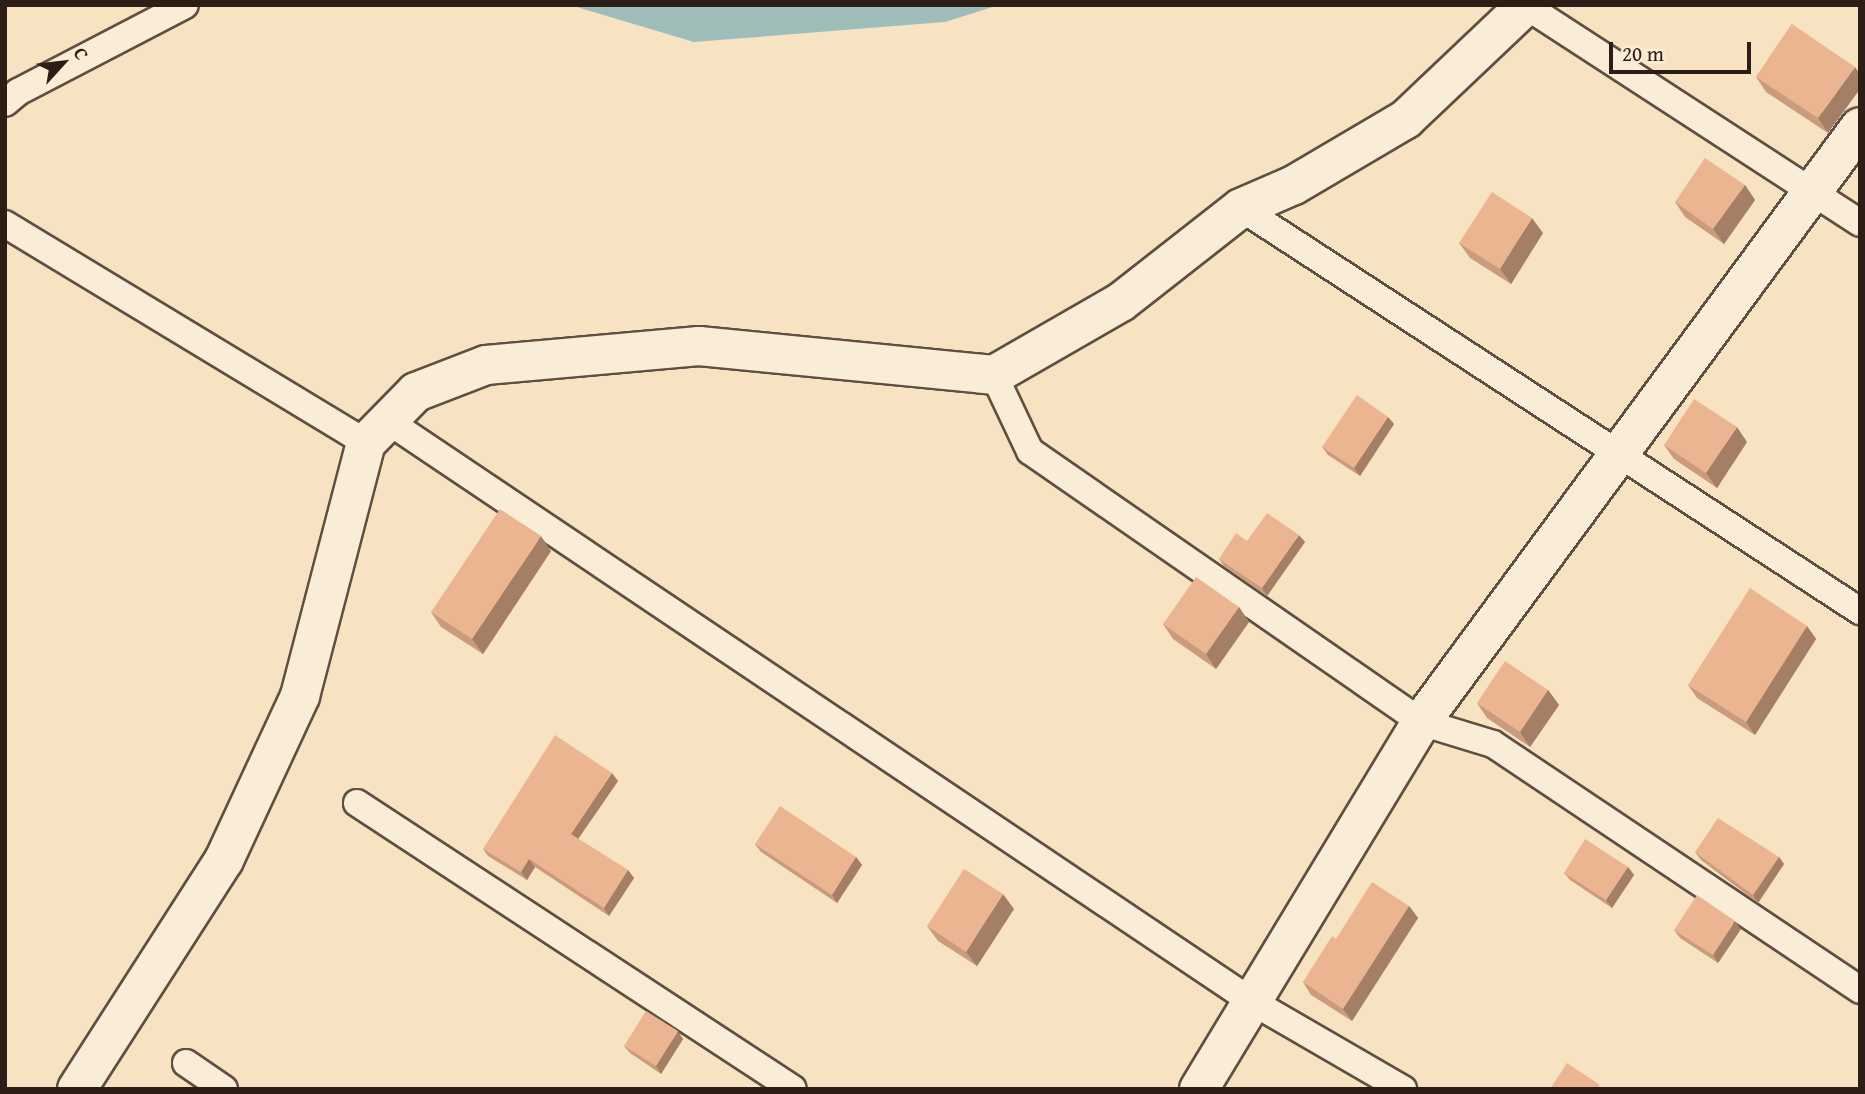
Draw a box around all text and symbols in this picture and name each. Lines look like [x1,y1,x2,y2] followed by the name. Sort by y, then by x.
[28,28,98,98] north arrow
[1613,28,1755,72] scale bar
[1622,38,1664,69] text: 20 m
[67,42,97,65] text: С

